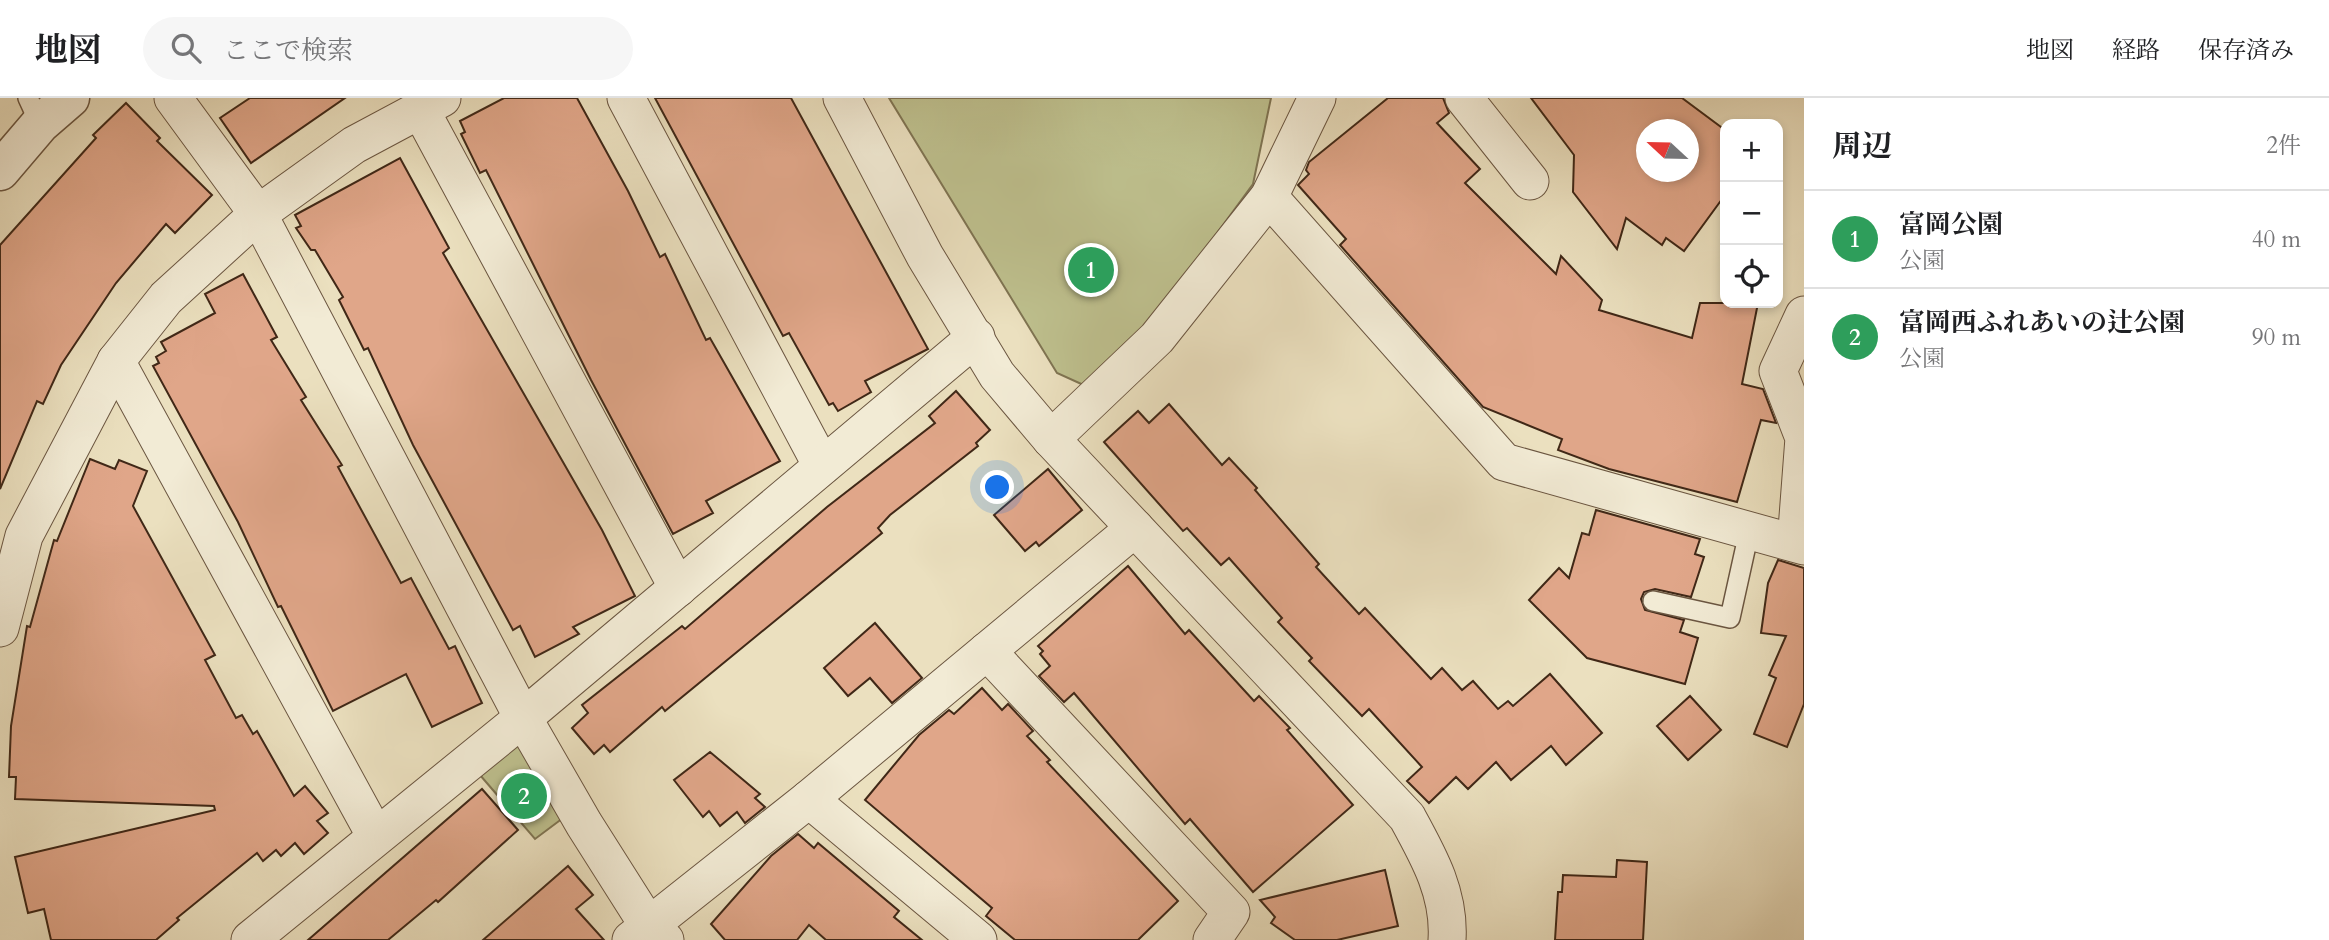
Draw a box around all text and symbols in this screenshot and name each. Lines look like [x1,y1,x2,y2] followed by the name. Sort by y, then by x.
[143,17,633,80] search box
[35,28,101,73] text: 地図
[167,29,205,67] icon: search
[223,33,353,68] text: ここで検索
[2026,34,2074,67] text: 地図
[2112,34,2160,67] text: 経路
[2198,34,2294,67] text: 保存済み
[1636,119,1699,182] north arrow
[1720,119,1783,308] map controls
[1720,119,1783,182] button: +
[1832,126,1892,167] text: 周辺
[2266,130,2301,161] text: 2件
[1720,182,1783,245] button: −
[1899,207,2003,242] text: 富岡公園
[1849,224,1861,255] text: 1
[2252,224,2301,255] text: 40 m
[1068,244,1114,296] pin: 1
[1720,245,1783,308] button: locate
[1899,245,1945,276] text: 公園
[1899,305,2185,340] text: 富岡西ふれあいの辻公園
[1849,322,1861,353] text: 2
[2252,322,2301,353] text: 90 m
[1899,343,1945,374] text: 公園
[980,470,1014,504] your location
[501,770,547,822] pin: 2

